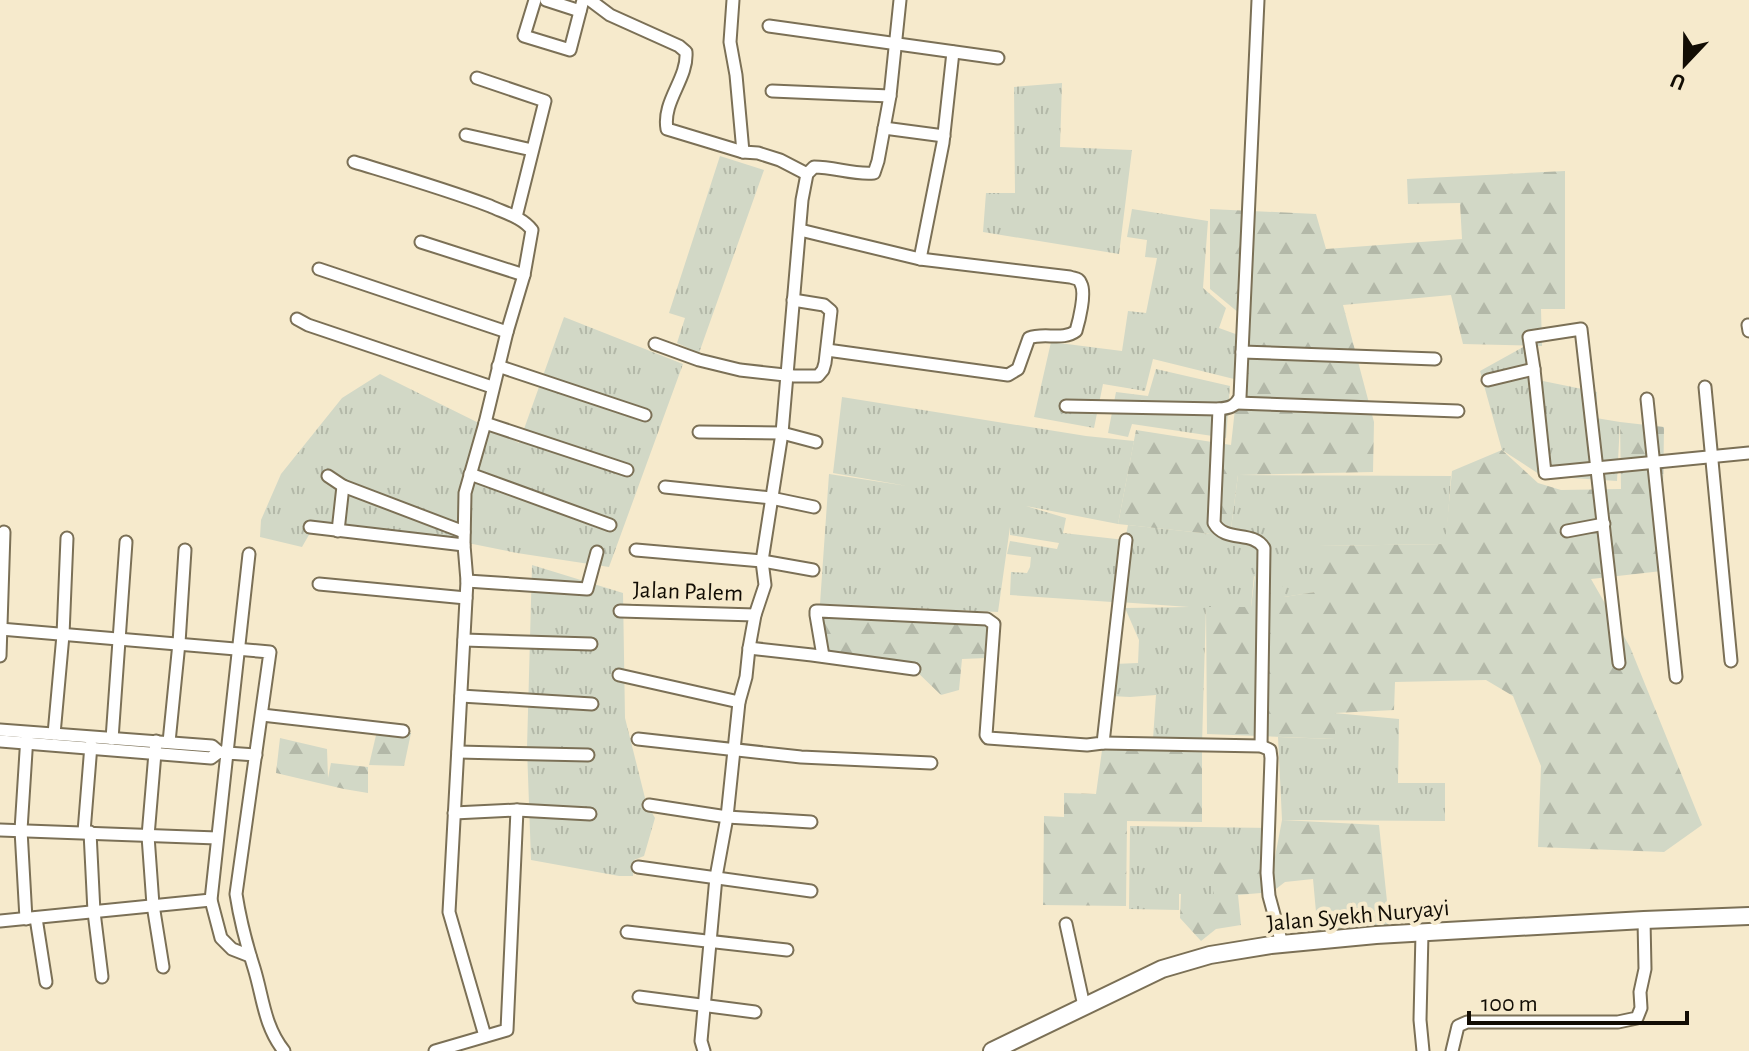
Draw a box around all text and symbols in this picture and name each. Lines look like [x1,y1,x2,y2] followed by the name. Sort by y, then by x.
[1645,24,1725,104] north arrow
[1667,69,1689,94] text: U
[632,578,744,606] street label: Jalan Palem
[1266,896,1450,936] street label: Jalan Syekh Nuryayi
[1469,975,1687,1025] scale bar
[1481,992,1538,1016] text: 100 m

